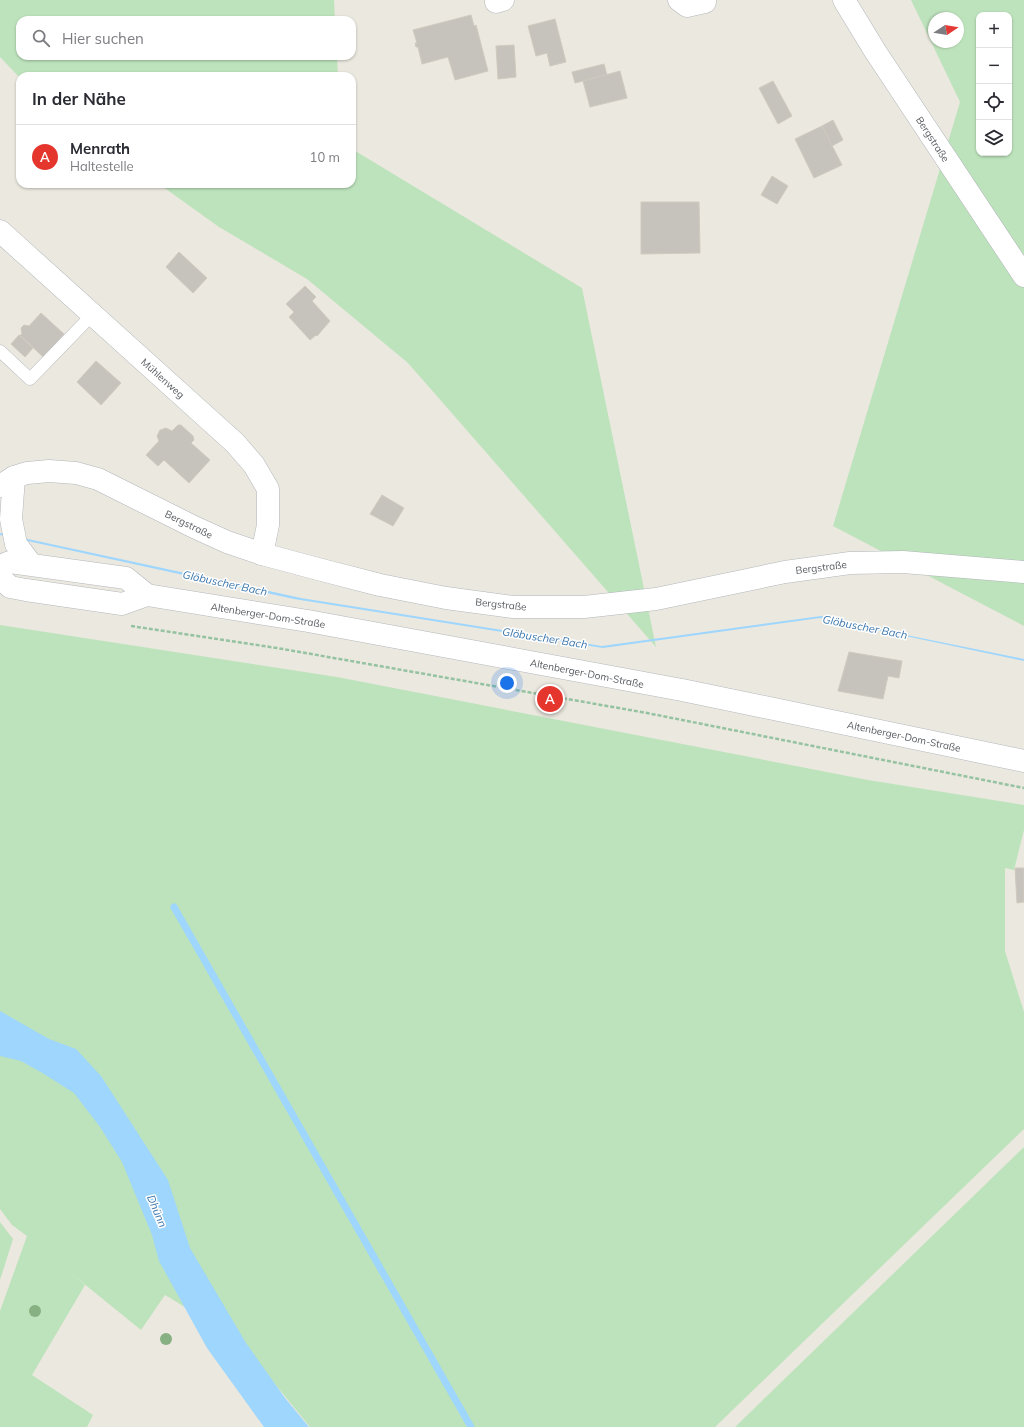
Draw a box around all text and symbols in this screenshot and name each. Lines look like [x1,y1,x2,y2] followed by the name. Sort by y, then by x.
[928,12,964,48] north arrow
[976,12,1012,156] map controls
[976,12,1012,48] button: +
[16,16,356,60] search box
[30,27,52,49] icon: search
[62,29,144,48] text: Hier suchen
[976,48,1012,84] button: −
[976,84,1012,120] button: locate
[32,88,126,109] text: In der Nähe
[913,114,952,164] street label: Bergstraße
[976,120,1012,156] button: layers
[70,139,130,158] text: Menrath
[40,149,50,165] text: A
[310,149,340,165] text: 10 m
[70,158,134,174] text: Haltestelle
[138,355,187,401] street label: Mühlenweg
[163,507,215,542] street label: Bergstraße
[795,558,847,577] street label: Bergstraße
[181,567,269,599] water label: Glöbuscher Bach
[475,595,527,614] street label: Bergstraße
[210,600,326,631] street label: Altenberger-Dom-Straße
[821,612,909,642] water label: Glöbuscher Bach
[501,624,589,652] water label: Glöbuscher Bach
[529,656,645,691] street label: Altenberger-Dom-Straße
[497,673,517,693] your location
[537,684,563,714] pin: A
[846,718,962,755] street label: Altenberger-Dom-Straße
[144,1193,170,1229] water label: Dhünn

